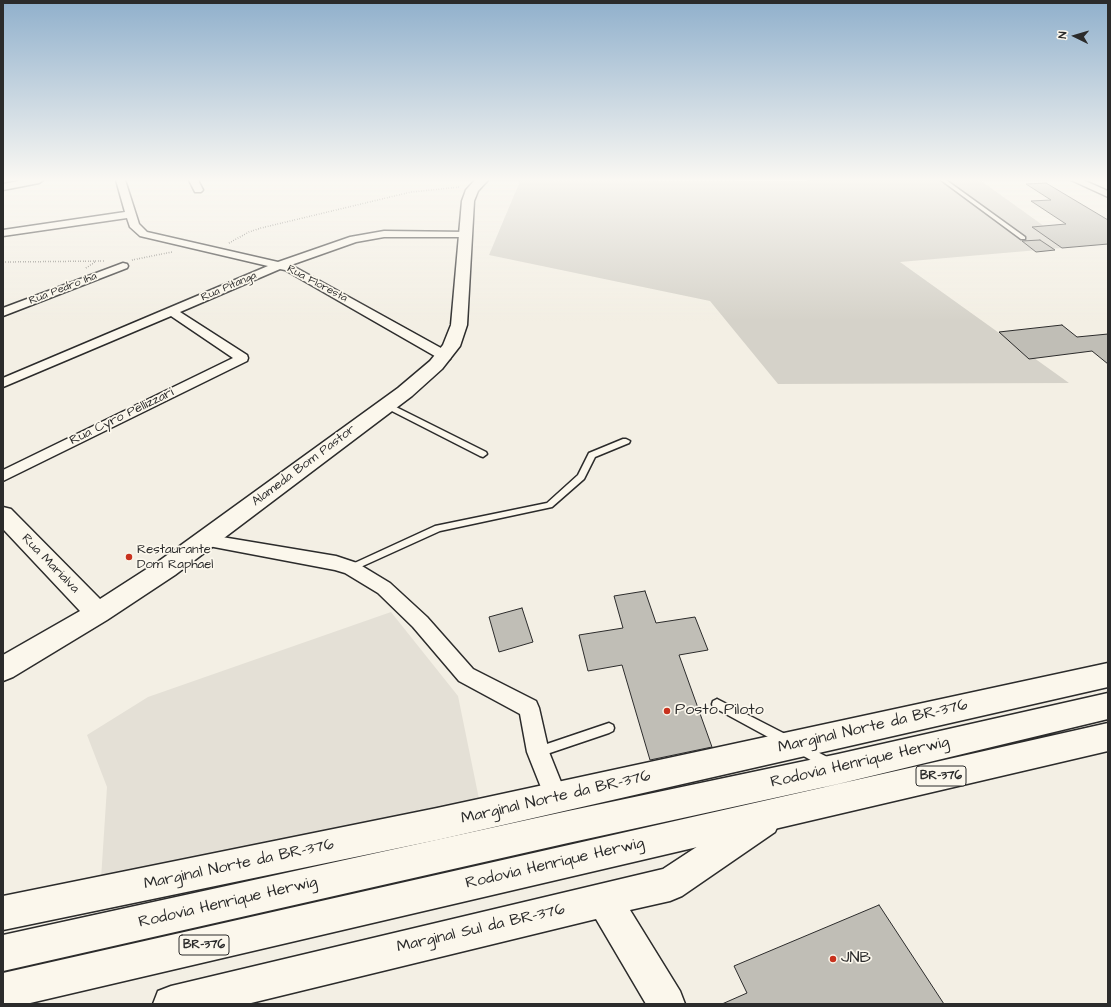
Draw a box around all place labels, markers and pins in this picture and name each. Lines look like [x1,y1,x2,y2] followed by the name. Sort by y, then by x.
[137,542,213,573] place label: Restaurante Dom Raphael
[124,552,134,562] marker: Restaurante Dom Raphael
[675,701,764,721] place label: Posto Piloto
[662,706,672,716] marker: Posto Piloto
[841,949,871,969] place label: JNB
[828,954,838,964] marker: JNB

